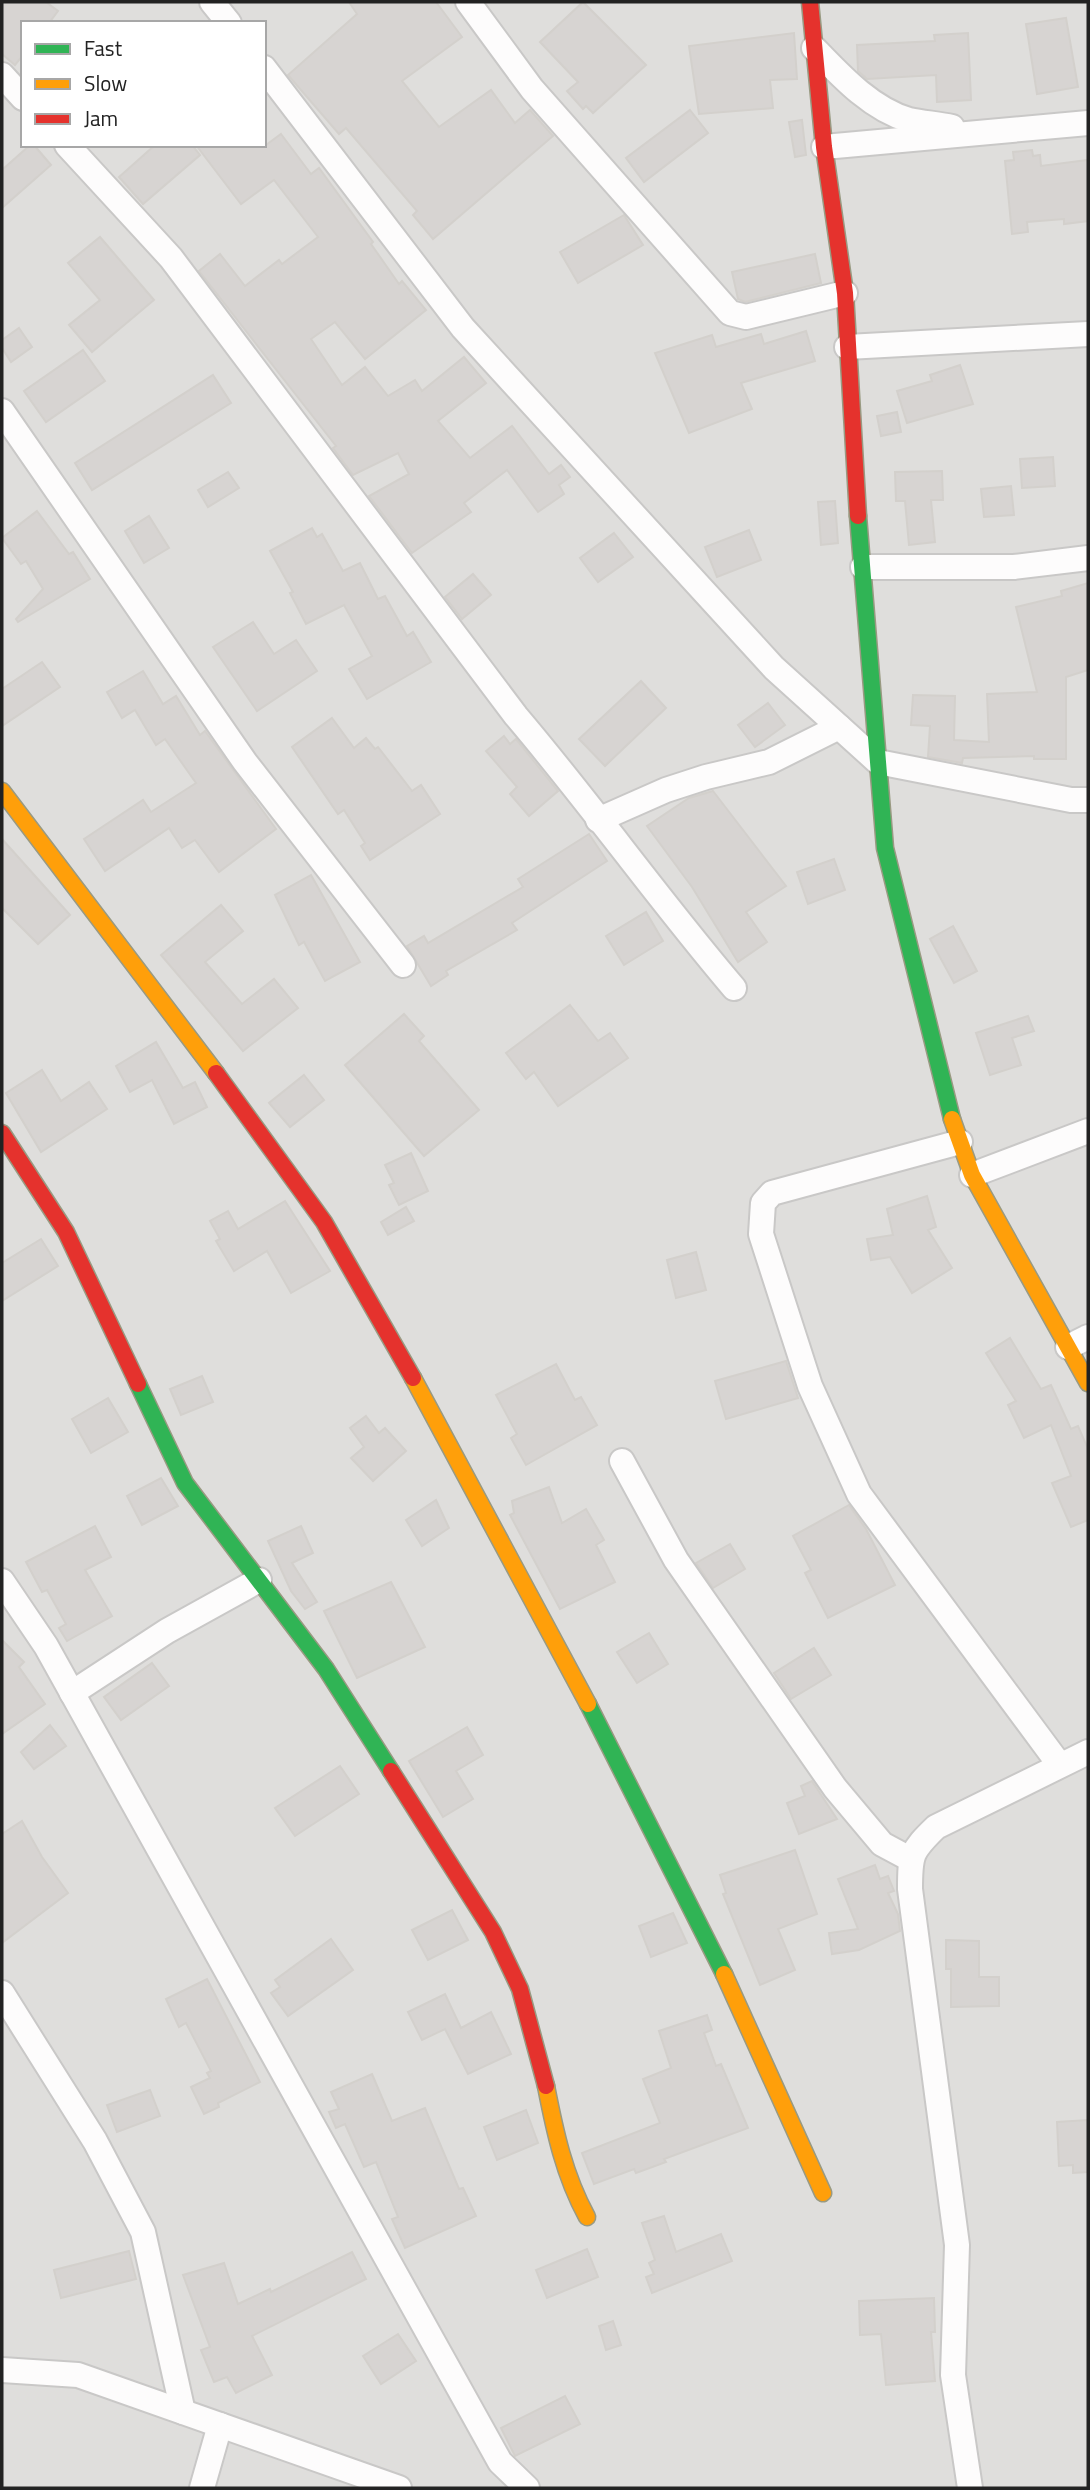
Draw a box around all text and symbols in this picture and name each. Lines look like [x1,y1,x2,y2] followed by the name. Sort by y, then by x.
[21,21,266,147] legend
[84,32,123,64] text: Fast
[84,67,127,99] text: Slow
[84,102,118,134] text: Jam

